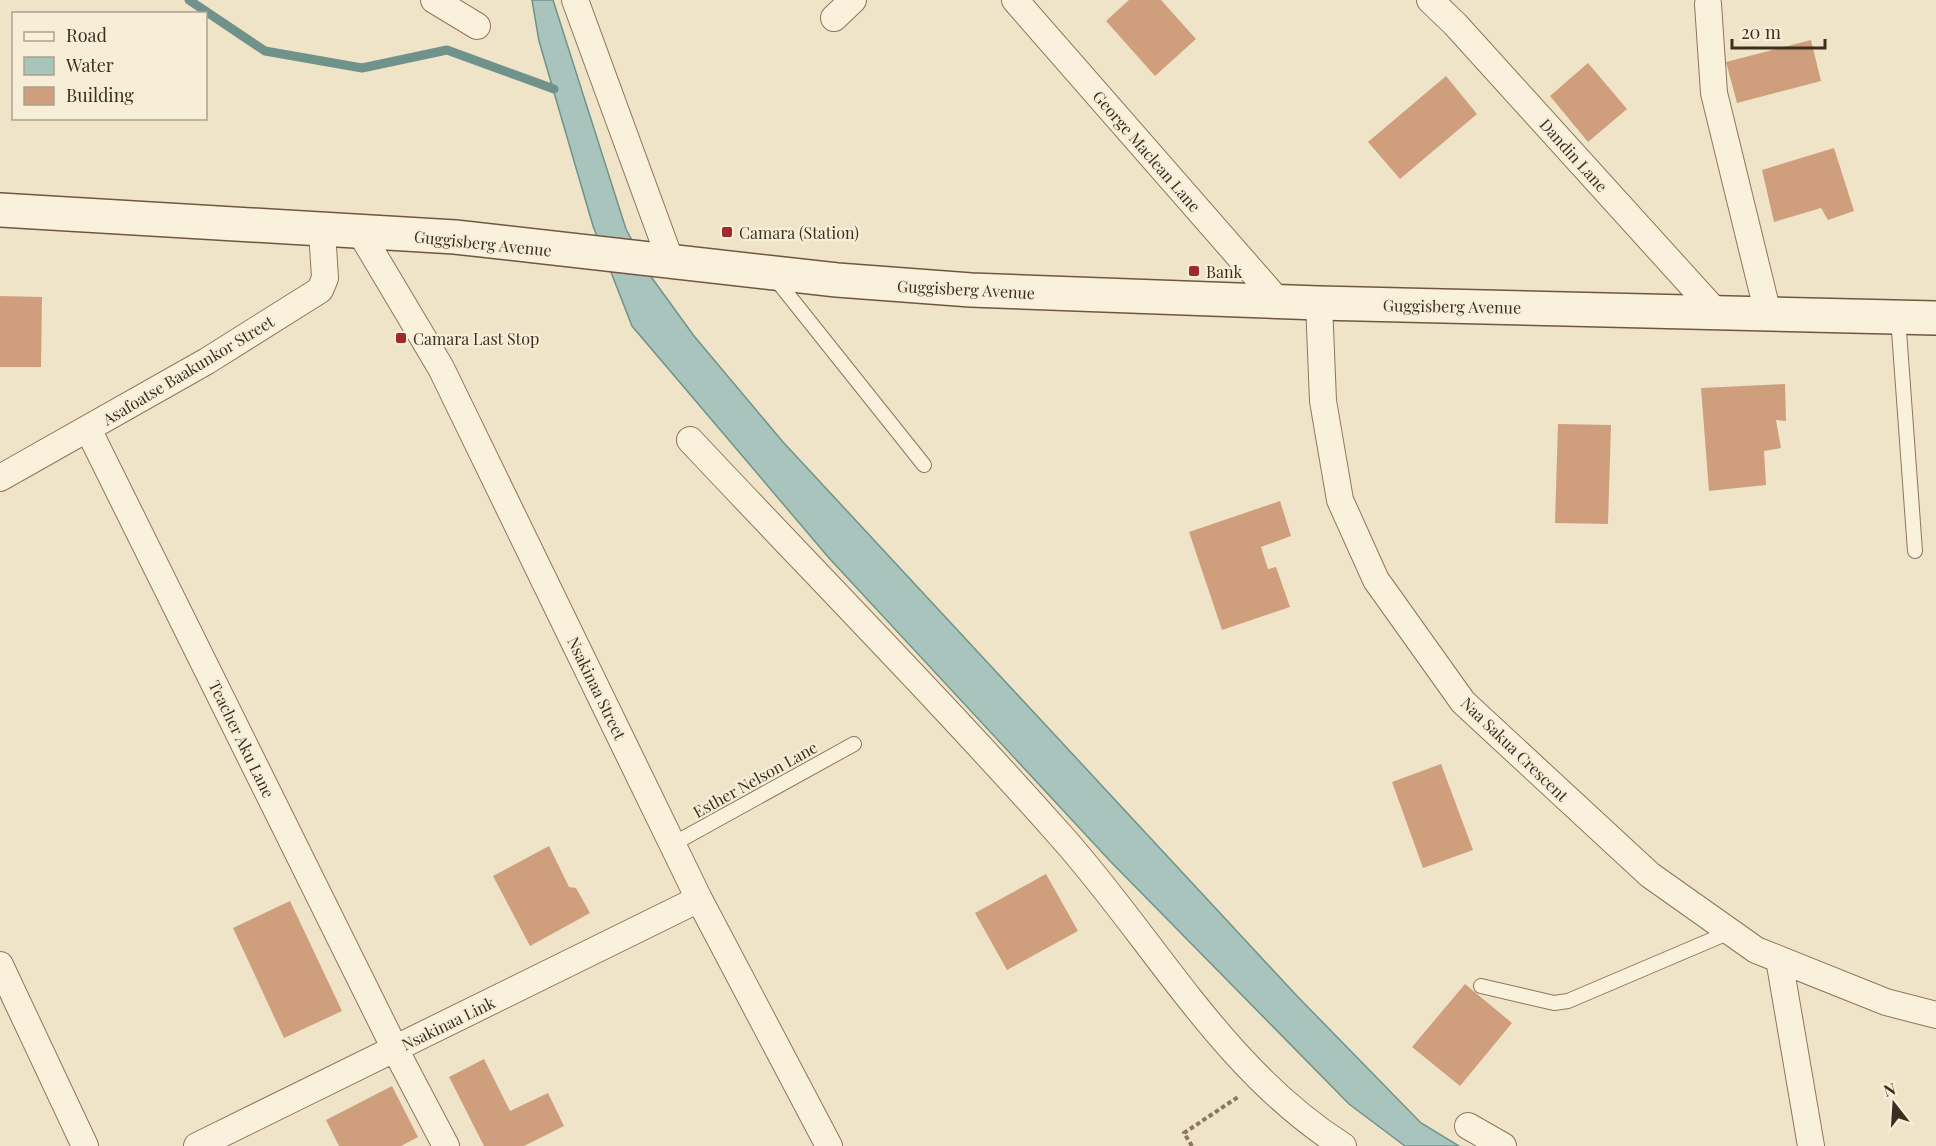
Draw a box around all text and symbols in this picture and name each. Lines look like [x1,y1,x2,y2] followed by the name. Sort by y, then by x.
[12,12,207,120] legend
[1732,12,1825,50] scale bar
[1741,20,1781,44] text: 20 m
[66,23,107,47] text: Road
[65,53,114,77] text: Water
[66,83,134,107] text: Building
[1088,86,1206,216] street label: George Maclean Lane
[1536,114,1612,196] street label: Dandin Lane
[739,222,859,243] place label: Camara (Station)
[413,225,553,261] street label: Guggisberg Avenue
[720,225,734,239] marker: Camara (Station)
[1206,261,1242,282] place label: Bank
[1187,264,1201,278] marker: Bank
[896,275,1036,303] street label: Guggisberg Avenue
[1383,294,1521,318] street label: Guggisberg Avenue
[98,310,278,430] street label: Asafoatse Baakunkor Street
[413,328,539,349] place label: Camara Last Stop
[394,331,408,345] marker: Camara Last Stop
[563,633,631,743] street label: Nsakinaa Street
[205,677,279,801] street label: Teacher Aku Lane
[1457,692,1573,806] street label: Naa Sakua Crescent
[689,736,821,822] street label: Esther Nelson Lane
[398,991,498,1055] street label: Nsakinaa Link
[1864,1074,1924,1134] north arrow
[1881,1077,1898,1101] text: N

